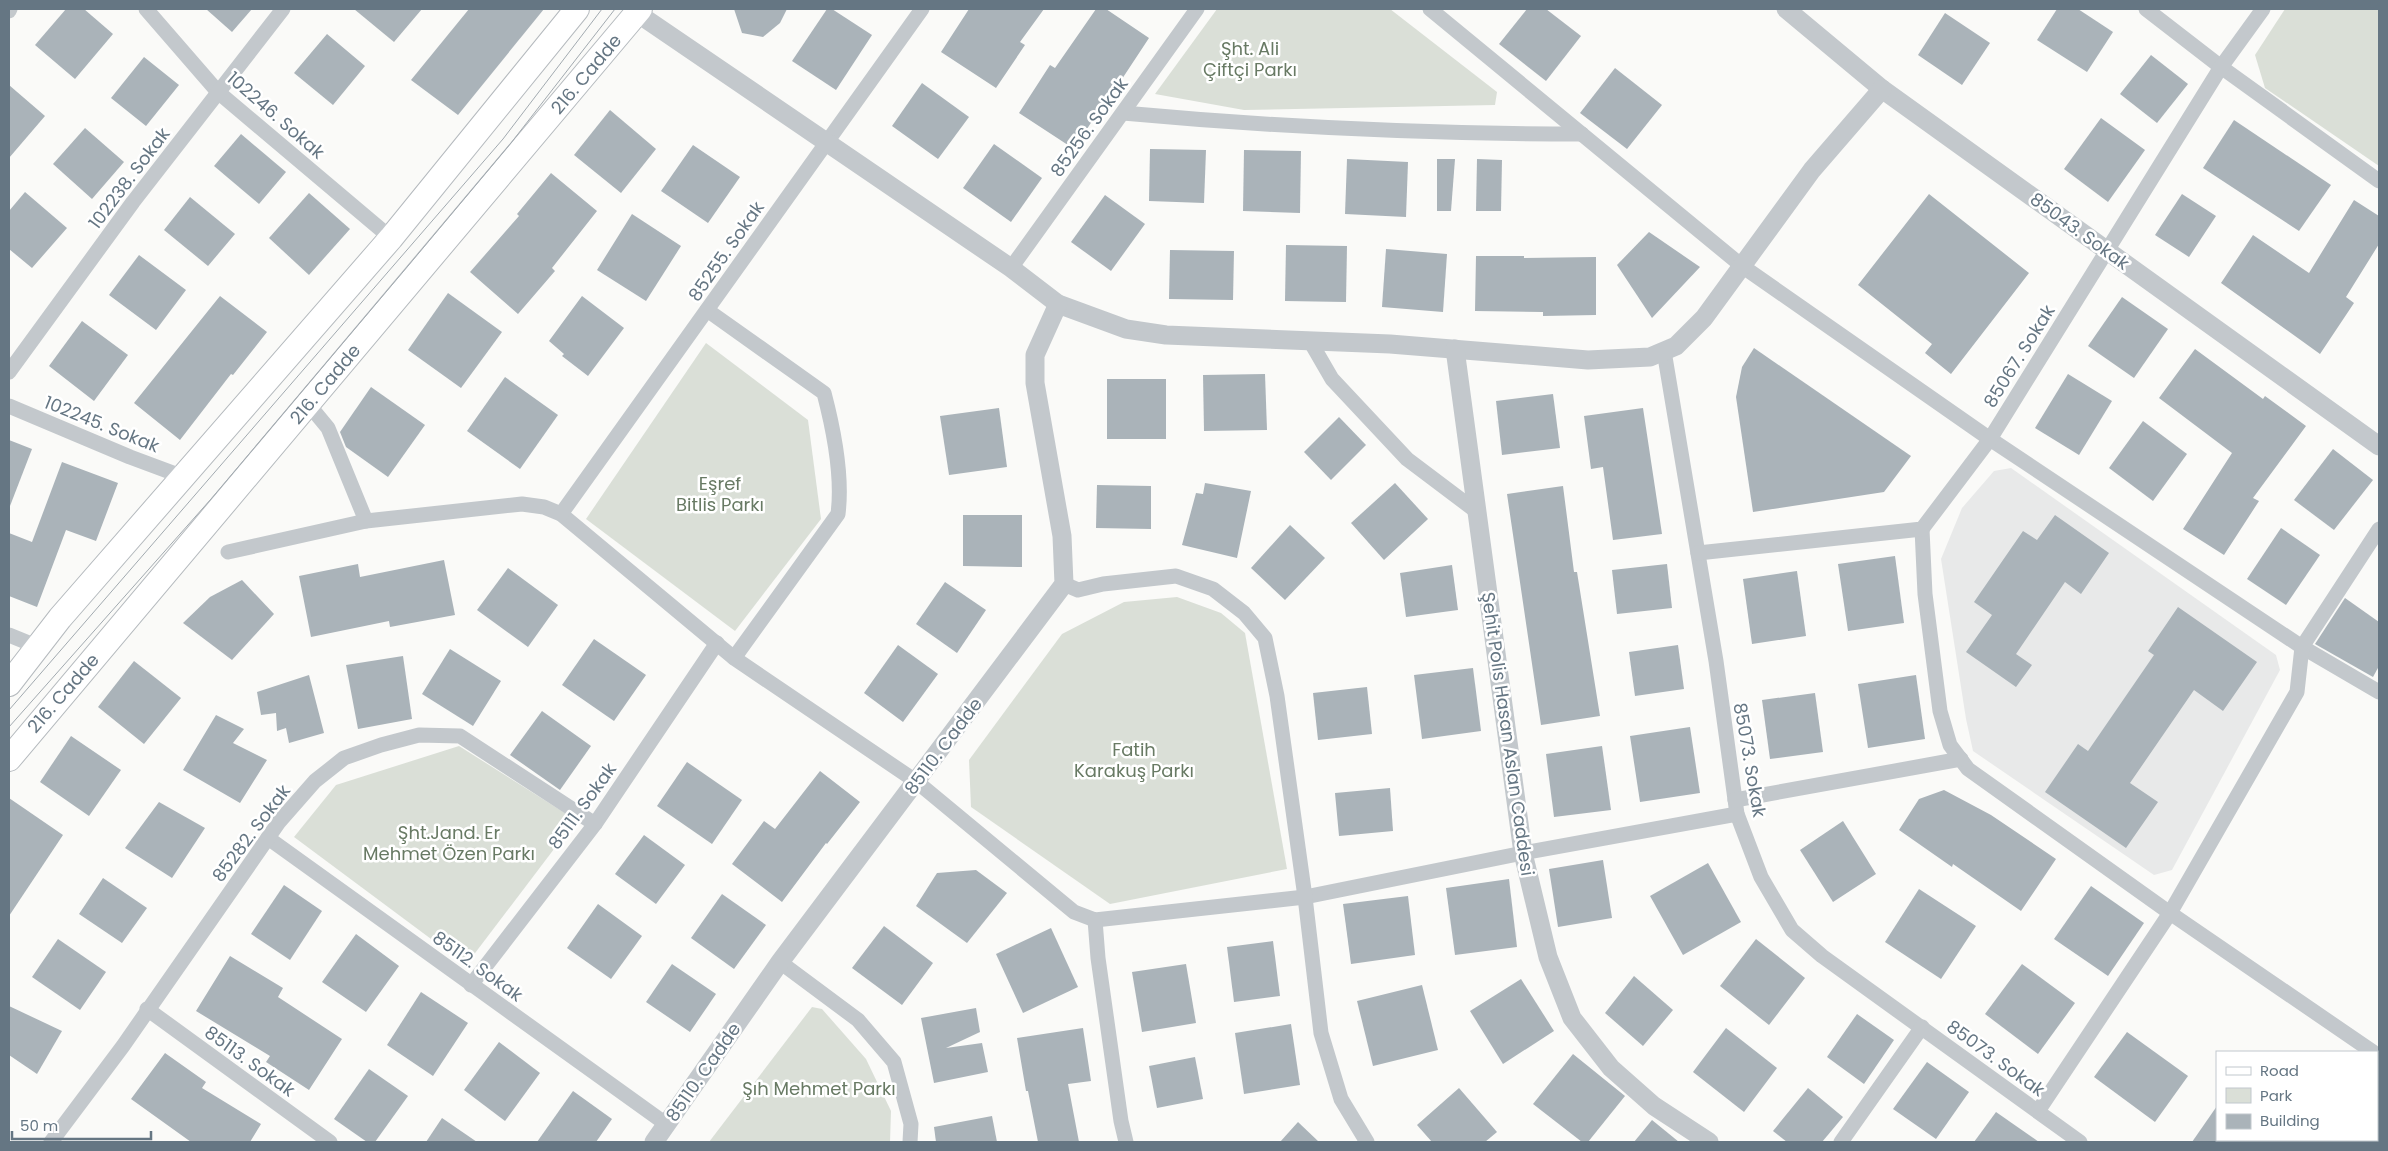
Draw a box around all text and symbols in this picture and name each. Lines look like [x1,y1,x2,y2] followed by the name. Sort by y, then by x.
[545,29,627,119] street label: 216. Cadde
[1203,36,1297,82] park label: Şht. Ali Çiftçi Parkı
[222,66,331,165] street label: 102246. Sokak
[1044,72,1134,182] street label: 85256. Sokak
[83,122,176,234] street label: 102238. Sokak
[2025,186,2135,276] street label: 85043. Sokak
[682,195,770,306] street label: 85255. Sokak
[1978,299,2061,412] street label: 85067. Sokak
[284,339,366,429] street label: 216. Cadde
[41,390,164,459] street label: 102245. Sokak
[676,471,764,517] park label: Eşref Bitlis Parkı
[1476,590,1540,878] street label: Şehit Polis Hasan Aslan Caddesi
[22,648,104,738] street label: 216. Cadde
[898,692,988,800] street label: 85110. Cadde
[1728,701,1772,820] street label: 85073. Sokak
[1074,737,1194,783] park label: Fatih Karakuş Parkı
[542,757,622,854] street label: 85111. Sokak
[206,779,296,887] street label: 85282. Sokak
[363,820,535,866] park label: Şht.Jand. Er Mehmet Özen Parkı
[428,925,529,1008] street label: 85112. Sokak
[1942,1014,2051,1103] street label: 85073. Sokak
[660,1017,746,1127] street label: 85110. Cadde
[200,1020,301,1103] street label: 85113. Sokak
[2216,1051,2378,1141] legend
[2260,1060,2299,1081] text: Road
[742,1076,896,1101] park label: Şıh Mehmet Parkı
[2260,1085,2292,1106] text: Park
[12,1108,151,1140] scale bar
[2260,1110,2320,1131] text: Building
[20,1115,58,1136] text: 50 m

